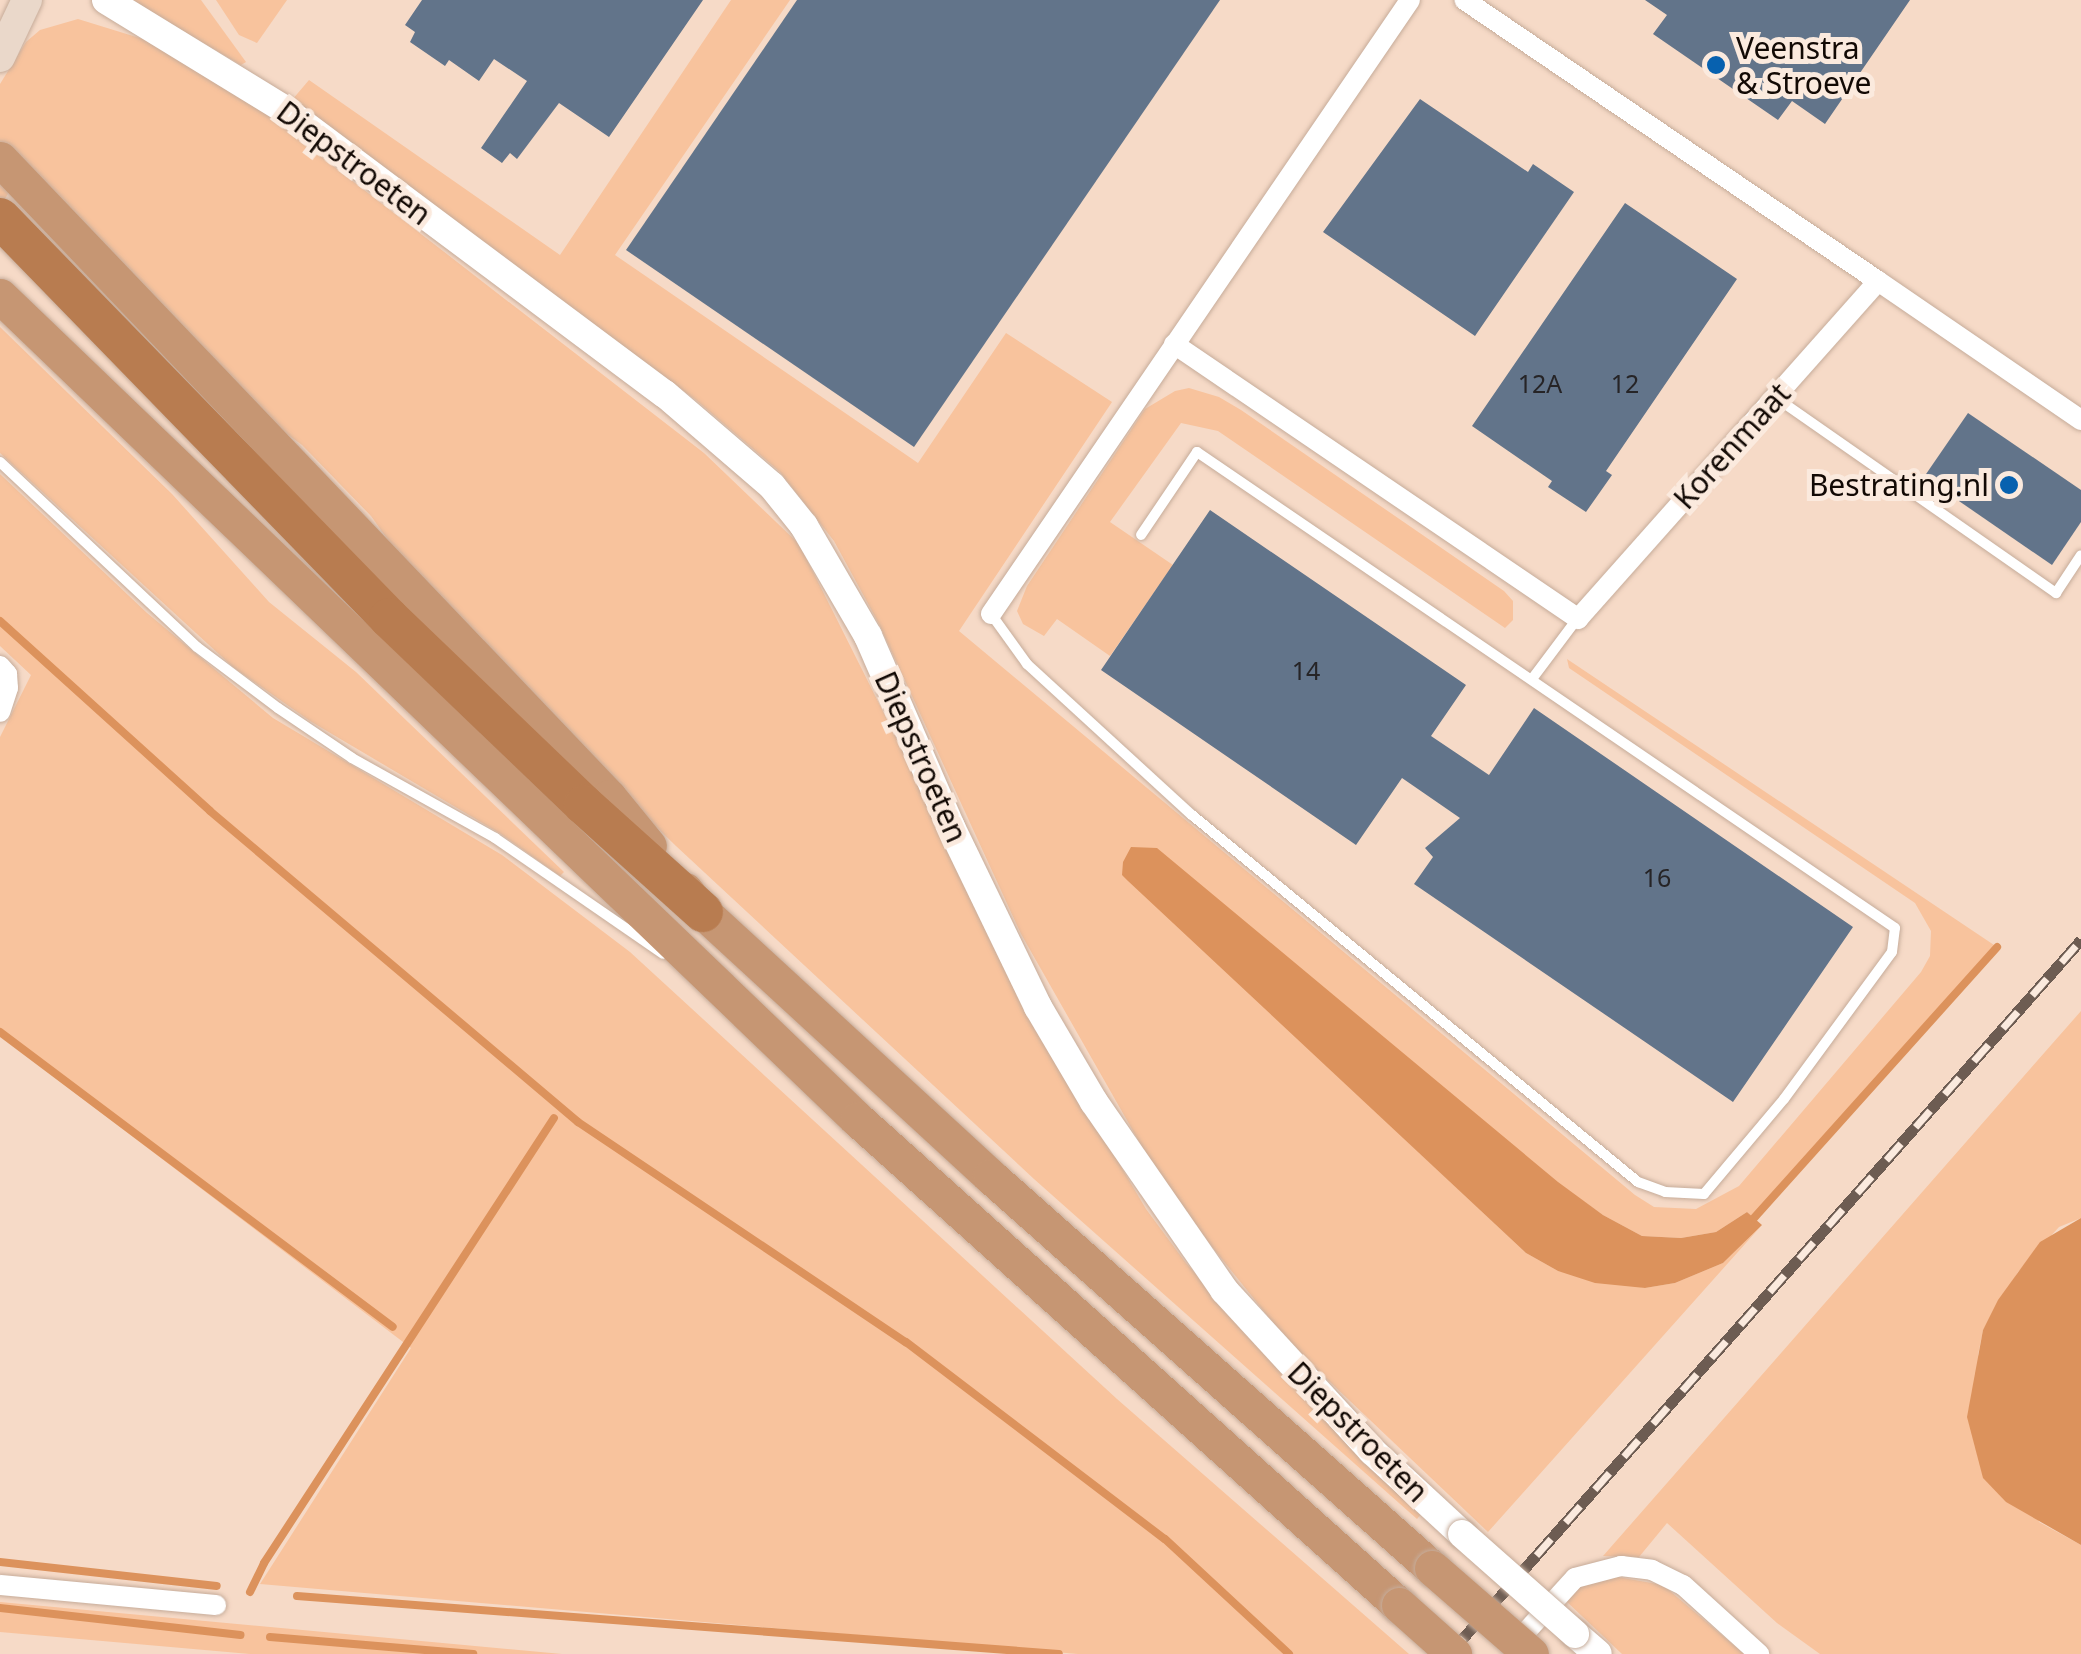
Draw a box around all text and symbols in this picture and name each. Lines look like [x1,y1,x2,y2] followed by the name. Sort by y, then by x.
[1736,30,1871,100] place label: Veenstra & Stroeve
[1705,54,1727,76] marker: Veenstra & Stroeve
[270,93,438,233] street label: Diepstroeten
[1518,368,1562,398] house number: 12A
[1611,368,1639,398] house number: 12
[1666,376,1798,516] street label: Korenmaat
[1809,467,1989,503] place label: Bestrating.nl
[1998,474,2020,496] marker: Bestrating.nl
[1292,655,1320,685] house number: 14
[867,666,975,848] street label: Diepstroeten
[1643,862,1671,892] house number: 16
[1280,1354,1436,1510] street label: Diepstroeten

